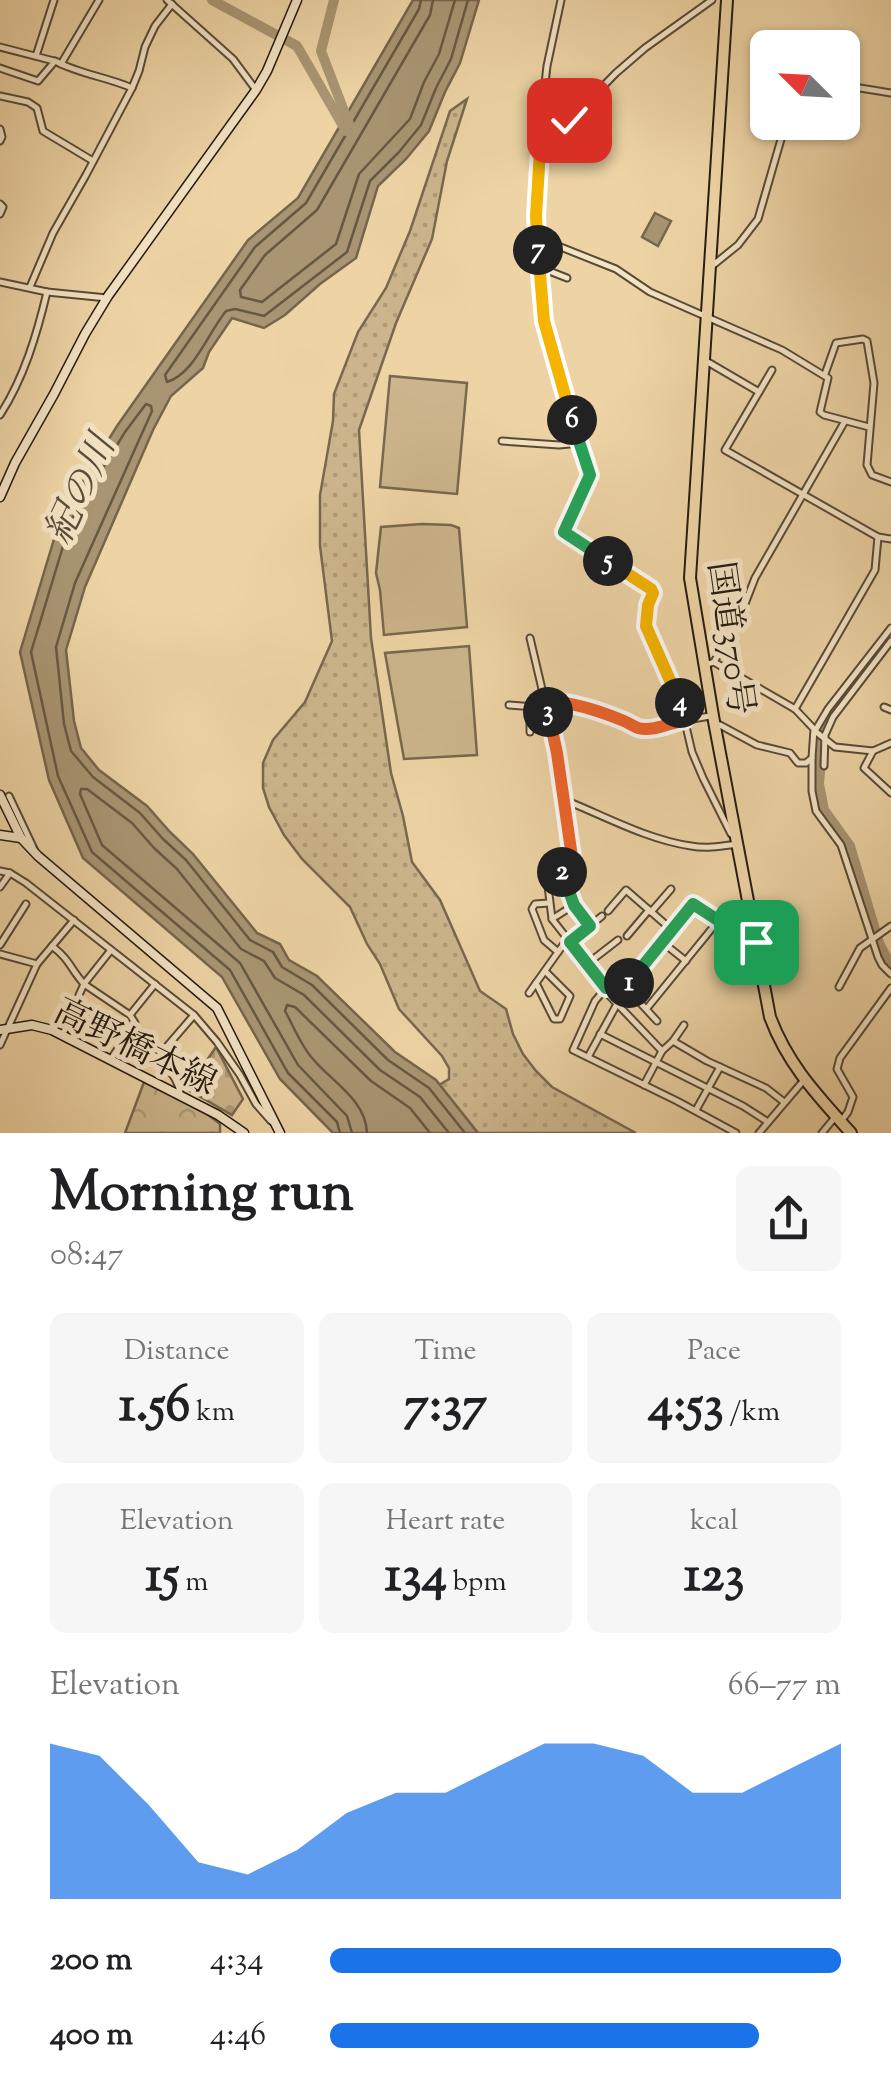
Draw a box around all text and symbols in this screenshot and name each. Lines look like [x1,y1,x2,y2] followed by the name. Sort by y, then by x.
[750,30,860,140] north arrow
[750,30,860,140] map controls
[527,78,612,163] pin
[542,93,597,148] icon: check
[513,225,563,275] pin: 7
[531,230,545,270] text: 7
[547,395,597,445] pin: 6
[565,400,579,440] text: 6
[34,424,133,554] water label: 紀の川
[583,536,633,586] pin: 5
[603,541,613,581] text: 5
[693,558,765,719] street label: 国道370号
[655,678,705,728] pin: 4
[673,683,687,723] text: 4
[523,687,573,737] pin: 3
[542,692,554,732] text: 3
[537,847,587,897] pin: 2
[555,852,569,892] text: 2
[714,900,799,985] pin
[729,915,784,970] icon: arrive
[604,958,654,1008] pin: 1
[624,963,634,1003] text: 1
[45,988,224,1110] street label: 高野橋本線
[50,1156,354,1235] text: Morning run
[736,1166,841,1271] button: share
[50,1233,123,1279] text: 08:47
[124,1332,230,1372] text: Distance
[414,1332,477,1372] text: Time
[687,1332,741,1372] text: Pace
[119,1372,190,1444] text: 1.56
[404,1372,487,1444] text: 7:37
[648,1372,724,1444] text: 4:53
[190,1393,235,1433] text: km
[724,1393,780,1433] text: /km
[120,1502,234,1542] text: Elevation
[386,1502,505,1542] text: Heart rate
[690,1502,738,1542] text: kcal
[145,1542,179,1614] text: 15
[384,1542,447,1614] text: 134
[684,1542,744,1614] text: 123
[179,1563,208,1603] text: m
[447,1563,507,1603] text: bpm
[50,1663,180,1709] text: Elevation
[728,1663,841,1709] text: 66–77 m
[50,1938,132,1984] text: 200 m
[210,1938,264,1984] text: 4:34
[50,2013,133,2059] text: 400 m
[210,2013,266,2059] text: 4:46

